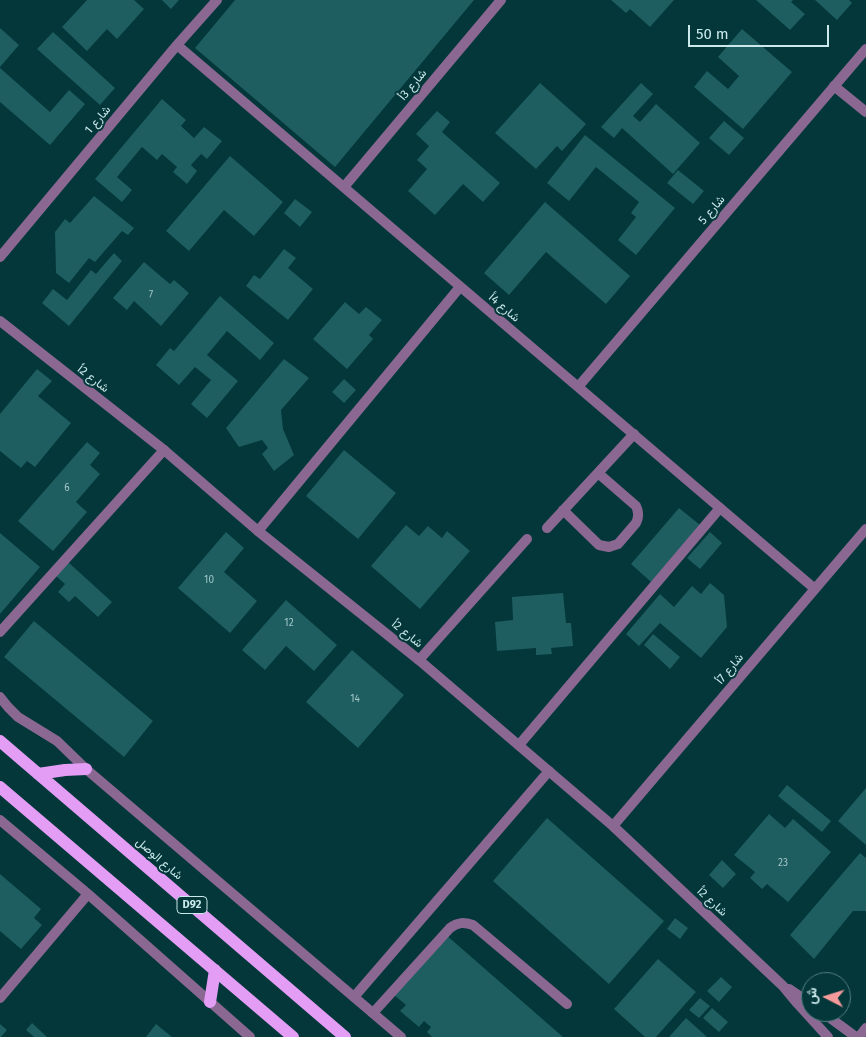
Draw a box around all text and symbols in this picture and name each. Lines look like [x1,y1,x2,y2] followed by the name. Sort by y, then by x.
[691,15,832,47] scale bar
[696,25,729,43] text: 50 m
[396,67,430,103] street label: شارع 3أ
[82,103,114,137] street label: شارع 1
[696,193,728,227] street label: شارع 5
[149,289,153,301] house number: 7
[486,291,522,325] street label: شارع 4أ
[74,362,112,396] street label: شارع 2أ
[64,482,70,494] house number: 6
[204,574,214,586] house number: 10
[284,617,294,629] house number: 12
[388,617,426,651] street label: شارع 2أ
[713,651,747,687] street label: شارع 7أ
[350,693,360,705] house number: 14
[133,835,185,883] street label: شارع الوصل
[778,857,788,869] house number: 23
[694,884,730,920] street label: شارع 2أ
[177,896,207,914] road number: D92
[801,972,851,1022] north arrow
[802,987,821,1005] text: ش

